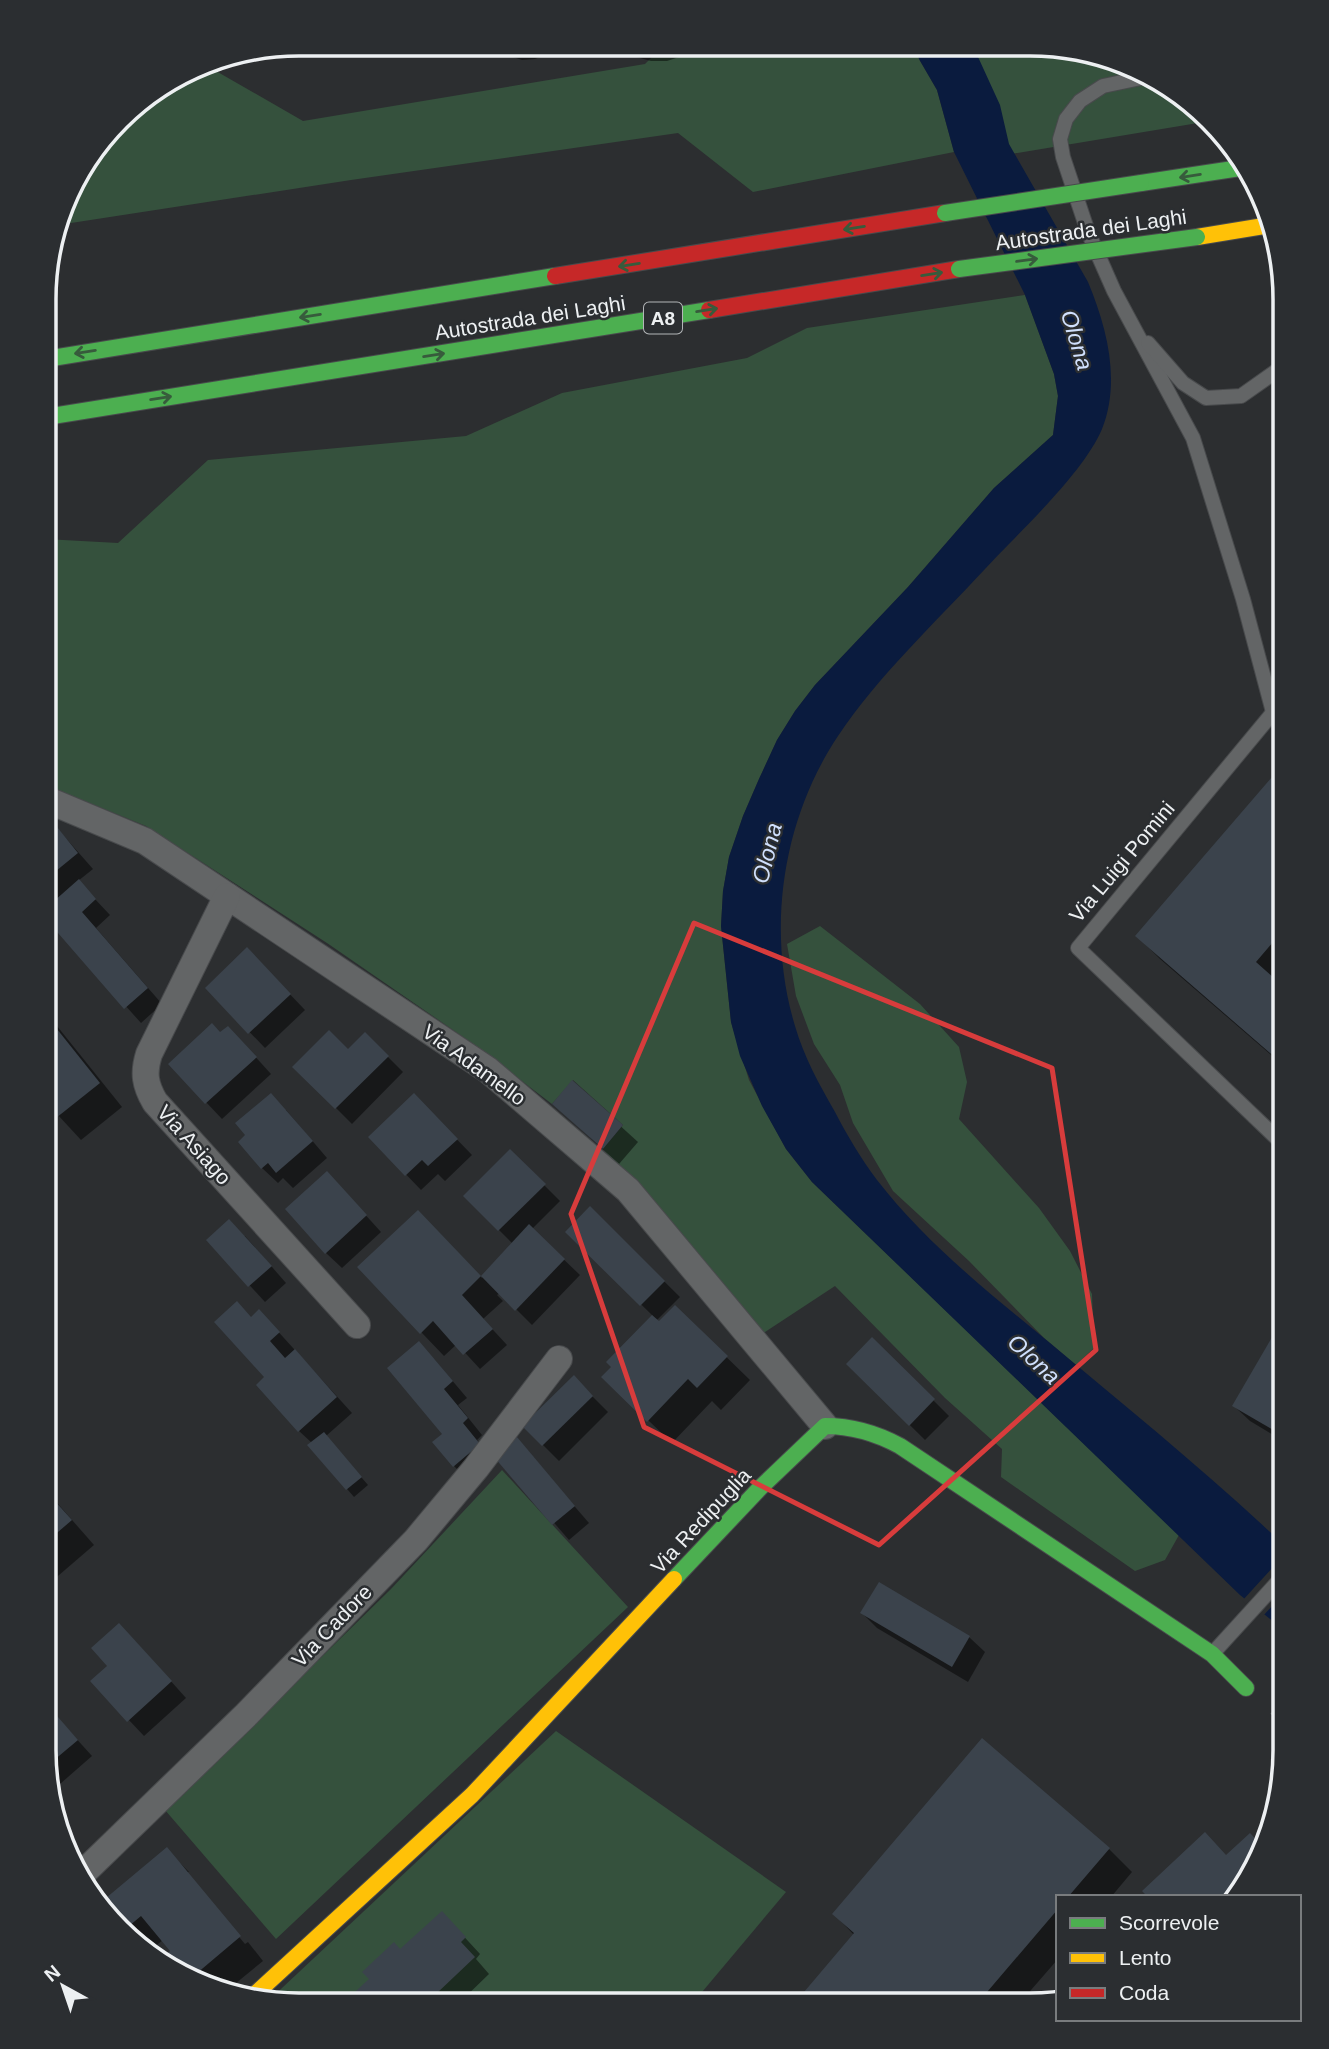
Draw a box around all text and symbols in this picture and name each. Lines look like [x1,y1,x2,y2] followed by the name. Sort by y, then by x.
[1179,169,1202,182] one-way arrow
[994,205,1188,254] street label: Autostrada dei Laghi
[843,222,865,235] one-way arrow
[1015,253,1038,266] one-way arrow
[618,258,641,271] one-way arrow
[920,267,943,280] one-way arrow
[433,291,627,344] street label: Autostrada dei Laghi
[644,302,682,334] road number: A8
[695,303,718,316] one-way arrow
[1056,307,1098,373] water label: Olona
[299,310,321,323] one-way arrow
[74,346,97,359] one-way arrow
[422,348,445,361] one-way arrow
[150,392,172,405] one-way arrow
[1065,797,1179,927] street label: Via Luigi Pomini
[747,820,787,886] water label: Olona
[418,1019,530,1110] street label: Via Adamello
[153,1100,236,1189] street label: Via Asiago
[1003,1329,1065,1389] water label: Olona
[646,1463,755,1578] street label: Via Redipuglia
[287,1580,376,1671] street label: Via Cadore
[1056,1895,1301,2021] legend
[1119,1911,1219,1934] text: Scorrevole
[1119,1946,1172,1969] text: Lento
[28,1951,98,2021] north arrow
[40,1961,64,1986] text: N
[1119,1981,1170,2004] text: Coda

